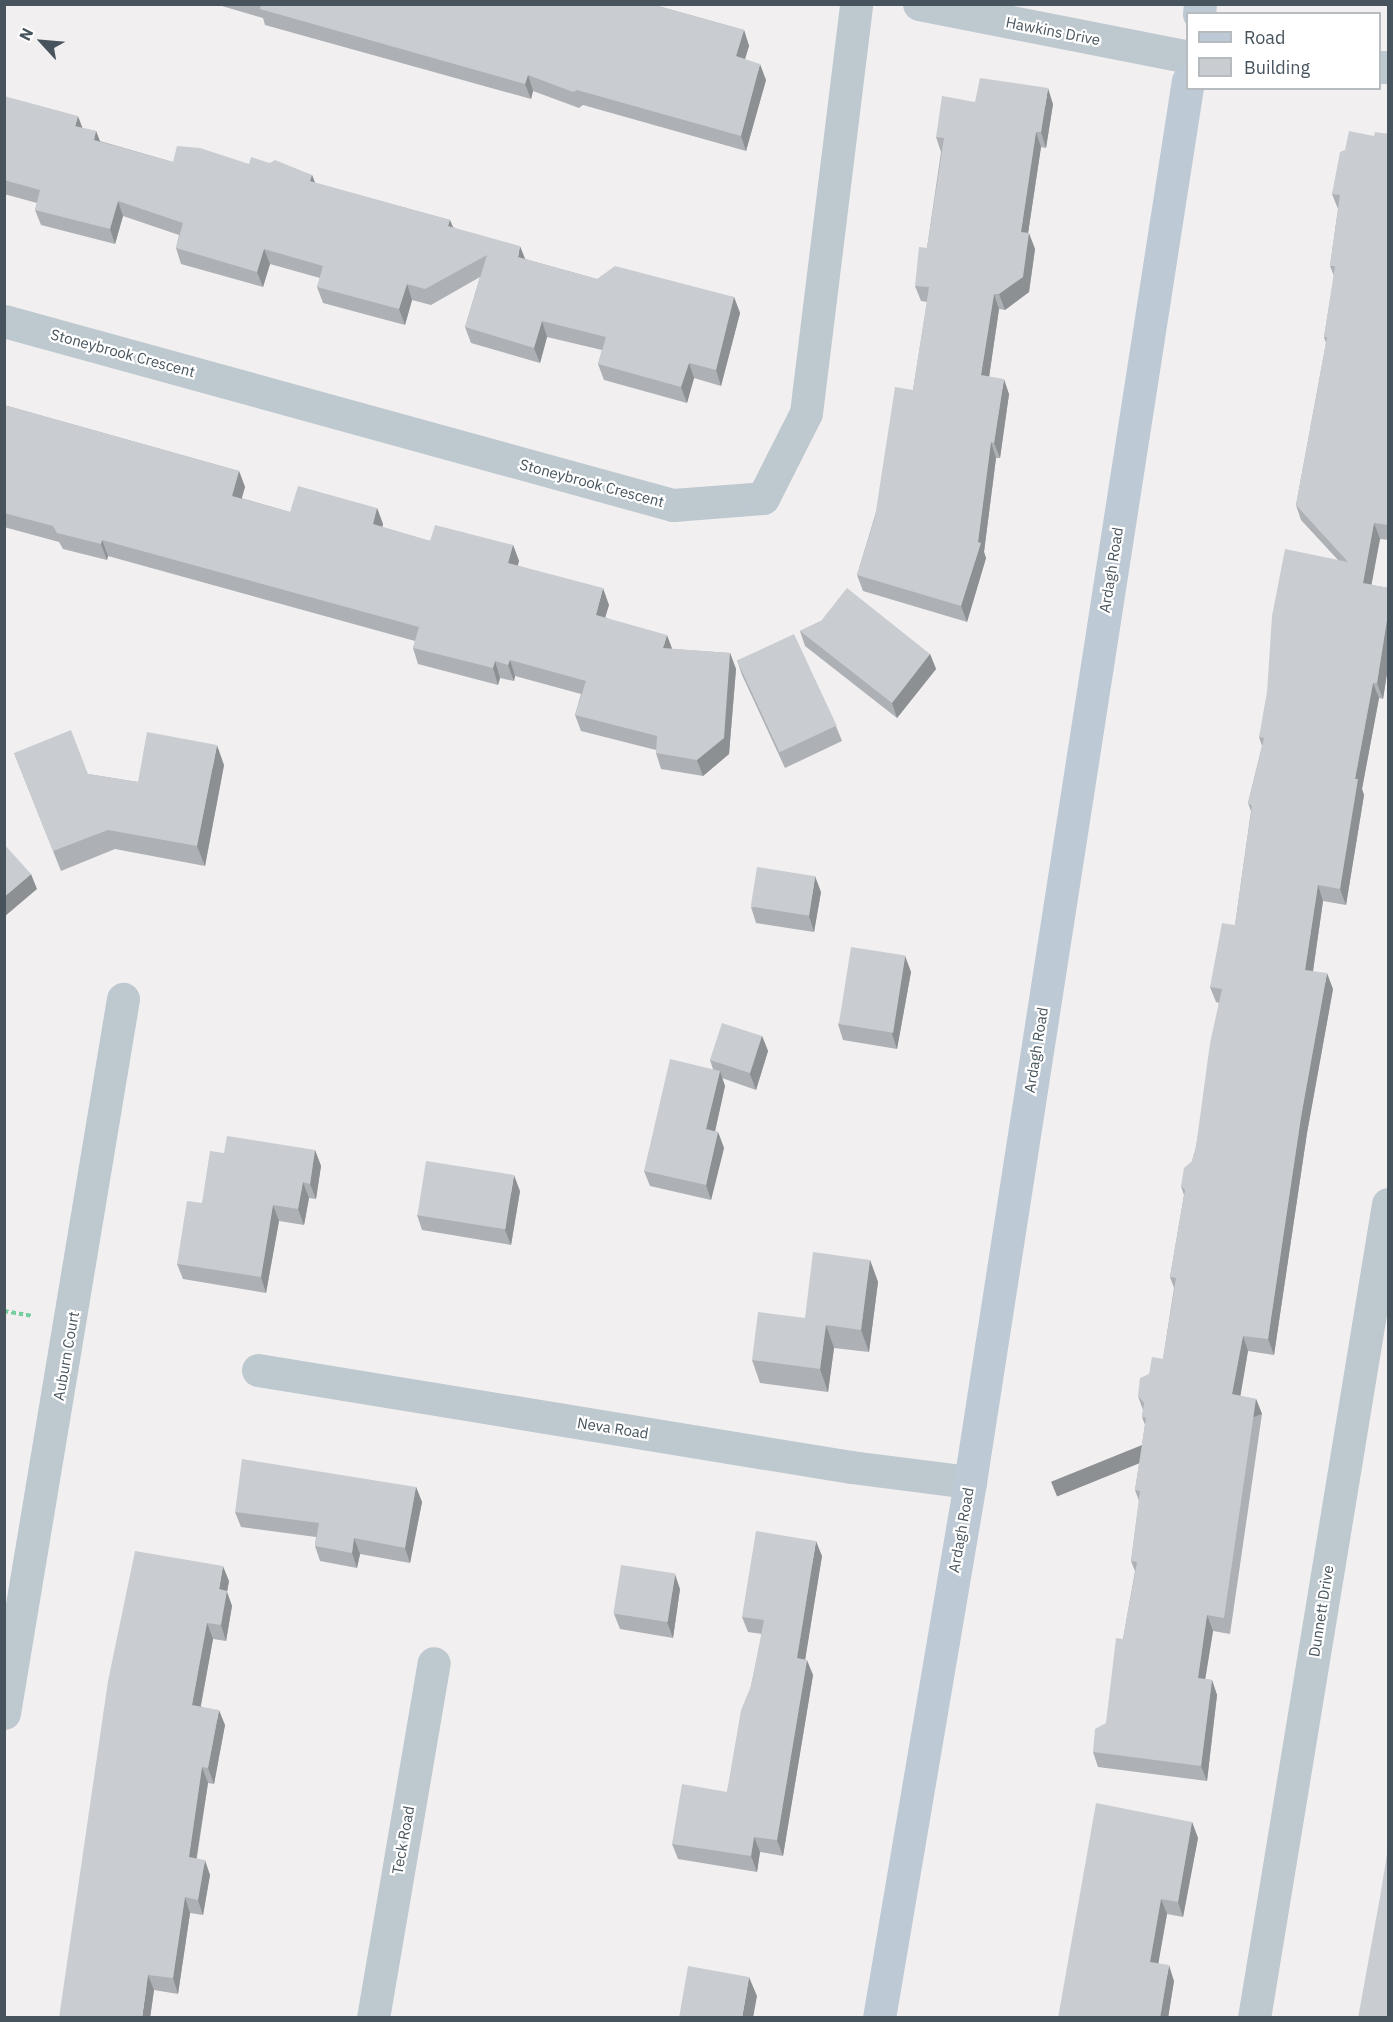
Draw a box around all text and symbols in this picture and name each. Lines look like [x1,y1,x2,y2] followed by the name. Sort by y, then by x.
[12,12,72,72] north arrow
[1186,12,1381,90] legend
[1004,13,1102,49] street label: Hawkins Drive
[14,25,37,44] text: N
[1244,26,1285,49] text: Road
[1244,56,1310,79] text: Building
[49,325,197,381] street label: Stoneybrook Crescent
[518,455,666,511] street label: Stoneybrook Crescent
[1095,526,1127,614] street label: Ardagh Road
[1020,1006,1052,1094] street label: Ardagh Road
[49,1310,83,1402] street label: Auburn Court
[576,1413,650,1443] street label: Neva Road
[945,1486,977,1574] street label: Ardagh Road
[1305,1564,1337,1658] street label: Dunnett Drive
[388,1804,418,1876] street label: Teck Road

